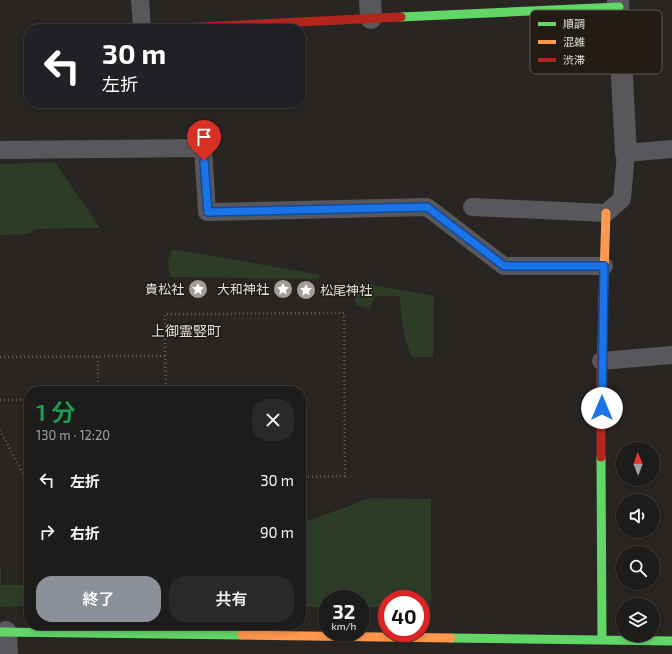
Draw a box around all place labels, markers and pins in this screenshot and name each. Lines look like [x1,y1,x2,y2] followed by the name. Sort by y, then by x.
[187,120,221,161] pin
[187,278,209,300] place icon: 貴松社
[272,278,294,300] place icon: 大和神社
[295,279,317,301] place icon: 松尾神社
[145,281,184,297] place label: 貴松社
[217,281,269,297] place label: 大和神社
[320,282,372,298] place label: 松尾神社

